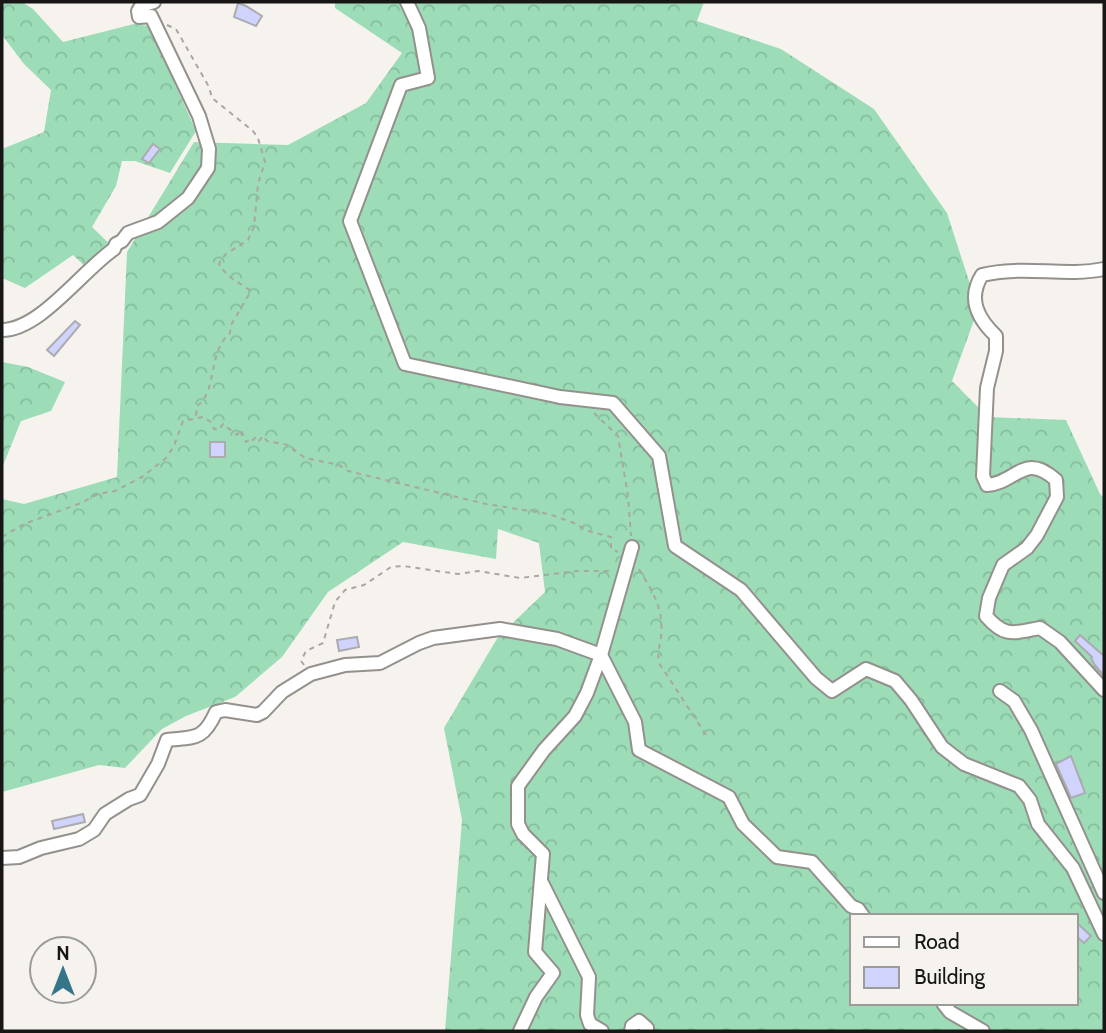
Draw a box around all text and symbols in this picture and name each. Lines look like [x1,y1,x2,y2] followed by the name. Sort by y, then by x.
[850,914,1078,1005] legend
[914,929,960,954] text: Road
[28,935,98,1005] north arrow
[56,942,70,965] text: N
[914,964,986,989] text: Building

